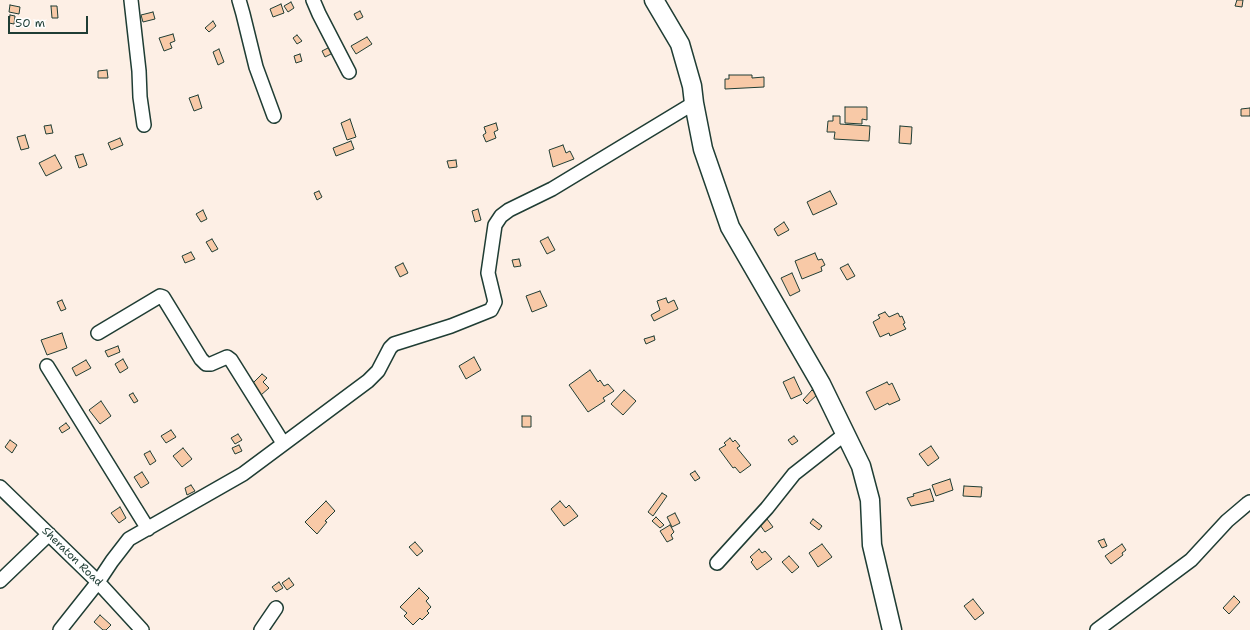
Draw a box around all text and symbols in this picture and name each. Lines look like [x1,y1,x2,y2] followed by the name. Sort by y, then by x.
[10,8,90,34] scale bar
[15,15,45,31] text: 50 m
[39,525,105,589] street label: Sheraton Road

